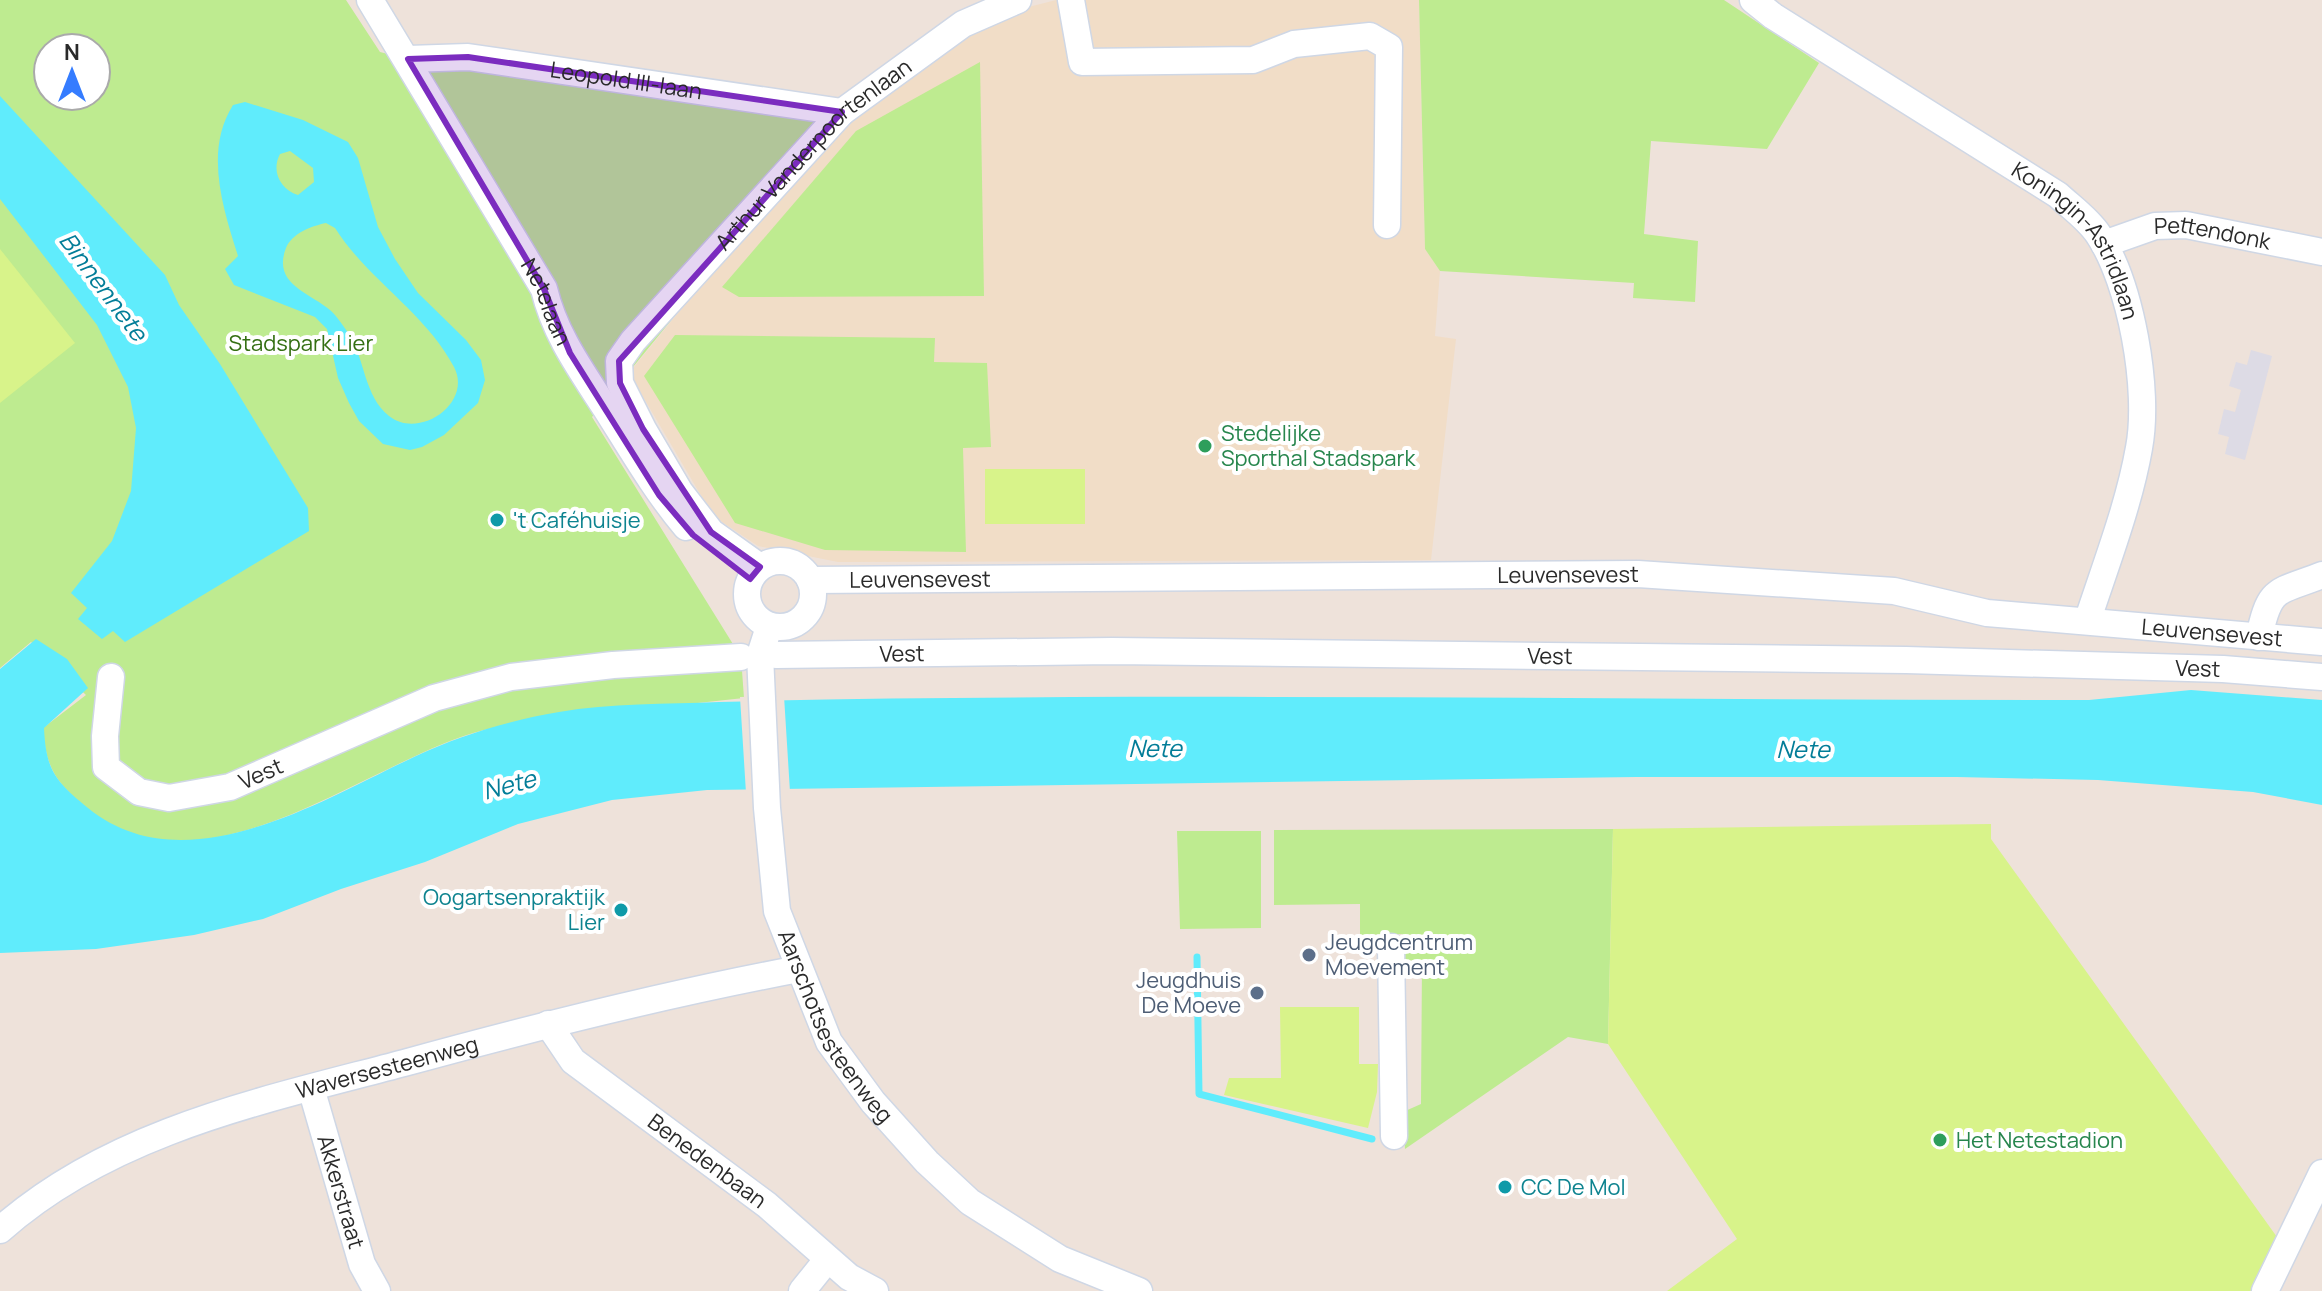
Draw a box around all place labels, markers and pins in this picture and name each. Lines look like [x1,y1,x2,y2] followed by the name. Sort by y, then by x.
[1221,418,1417,473] place label: Stedelijke Sporthal Stadspark
[1196,437,1214,455] marker: Stedelijke Sporthal Stadspark
[513,505,641,535] place label: 't Caféhuisje
[488,511,506,529] marker: 't Caféhuisje
[423,882,606,937] place label: Oogartsenpraktijk Lier
[612,901,630,919] marker: Oogartsenpraktijk Lier
[1325,927,1473,982] place label: Jeugdcentrum Moevement
[1300,946,1318,964] marker: Jeugdcentrum Moevement
[1136,965,1241,1020] place label: Jeugdhuis De Moeve
[1248,984,1266,1002] marker: Jeugdhuis De Moeve
[1956,1125,2123,1155] place label: Het Netestadion
[1931,1131,1949,1149] marker: Het Netestadion
[1521,1172,1626,1202] place label: CC De Mol
[1496,1178,1514,1196] marker: CC De Mol

